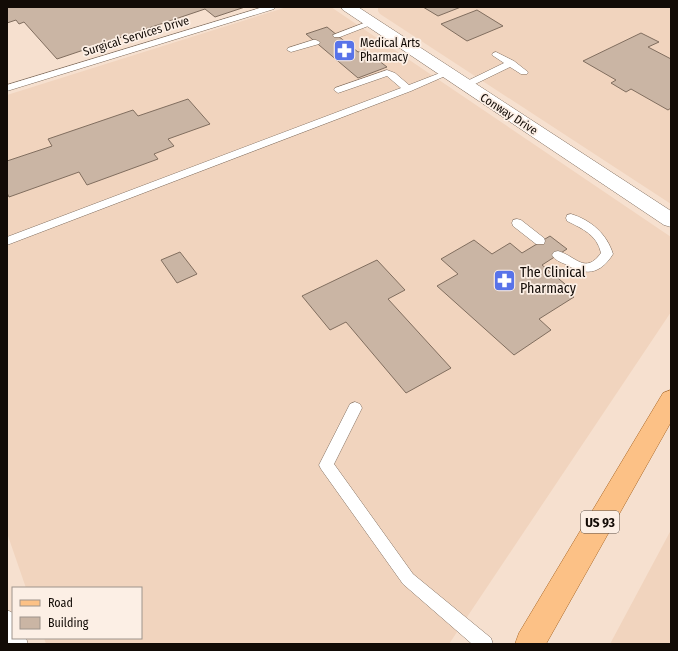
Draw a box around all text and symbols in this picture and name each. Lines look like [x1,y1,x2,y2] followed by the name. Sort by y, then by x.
[81,13,191,59] street label: Surgical Services Drive
[360,36,420,64] place label: Medical Arts Pharmacy
[332,37,358,63] pharmacy icon: Medical Arts Pharmacy
[478,90,540,138] street label: Conway Drive
[520,264,586,297] place label: The Clinical Pharmacy
[491,267,517,293] pharmacy icon: The Clinical Pharmacy
[581,511,619,533] road number: US 93
[12,587,142,639] legend
[48,596,73,610] text: Road
[48,616,89,630] text: Building

